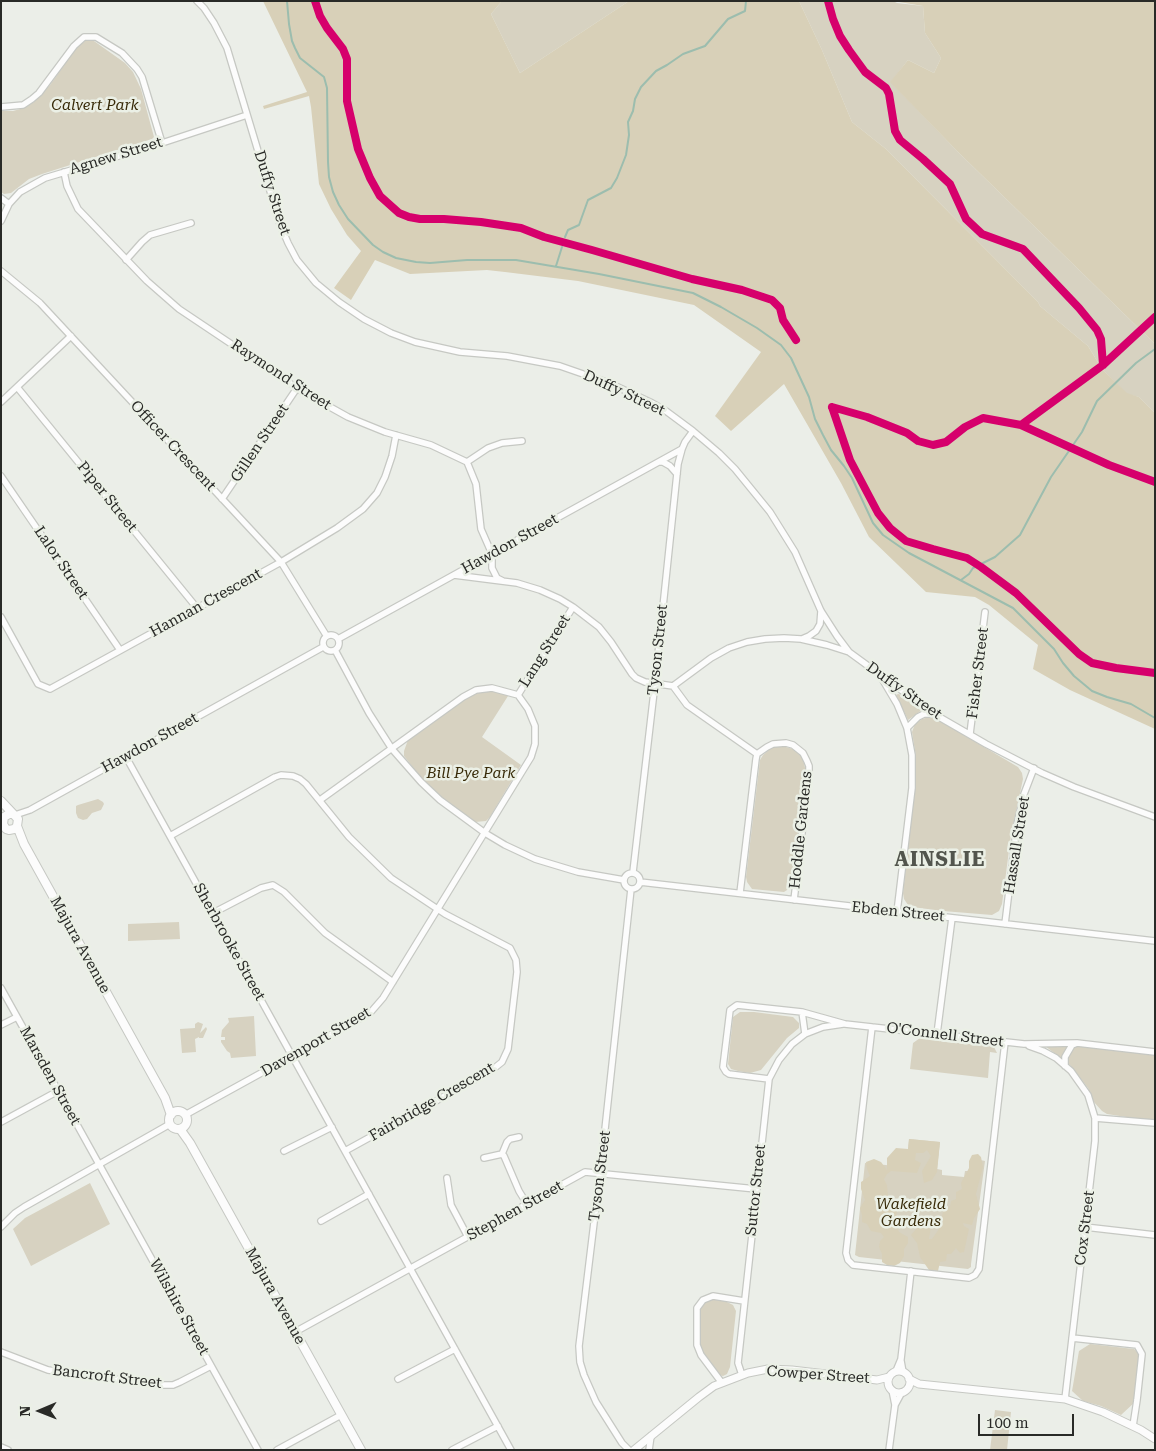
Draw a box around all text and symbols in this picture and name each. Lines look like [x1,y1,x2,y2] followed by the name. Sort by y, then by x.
[51,97,139,115] park label: Calvert Park
[67,133,165,179] street label: Agnew Street
[250,148,294,238] street label: Duffy Street
[228,336,334,414] street label: Raymond Street
[580,366,668,420] street label: Duffy Street
[126,397,220,495] street label: Officer Crescent
[227,401,293,485] street label: Gillen Street
[73,458,141,536] street label: Piper Street
[459,510,561,578] street label: Hawdon Street
[30,523,92,603] street label: Lalor Street
[147,565,265,641] street label: Hannan Crescent
[644,604,672,696] street label: Tyson Street
[515,611,575,691] street label: Lang Street
[963,626,993,720] street label: Fisher Street
[863,658,945,724] street label: Duffy Street
[99,709,201,777] street label: Hawdon Street
[427,765,515,783] park label: Bill Pye Park
[786,770,816,890] street label: Hoddle Gardens
[1000,795,1034,895] street label: Hassall Street
[894,848,986,872] district label: AINSLIE
[189,880,269,1004] street label: Sherbrooke Street
[46,893,114,997] street label: Majura Avenue
[851,898,945,926] street label: Ebden Street
[258,1003,374,1081] street label: Davenport Street
[885,1019,1005,1051] street label: O'Connell Street
[16,1024,84,1128] street label: Marsden Street
[366,1059,498,1145] street label: Fairbridge Crescent
[585,1129,615,1223] street label: Tyson Street
[742,1143,770,1237] street label: Suttor Street
[464,1177,566,1245] street label: Stephen Street
[1071,1190,1099,1266] street label: Cox Street
[876,1196,946,1231] park label: Wakefield Gardens
[241,1244,309,1348] street label: Majura Avenue
[145,1256,213,1358] street label: Wilshire Street
[51,1361,163,1393] street label: Bancroft Street
[766,1362,870,1388] street label: Cowper Street
[15,1386,65,1436] north arrow
[981,1404,1077,1436] scale bar
[17,1406,33,1417] text: N
[986,1414,1029,1432] text: 100 m

